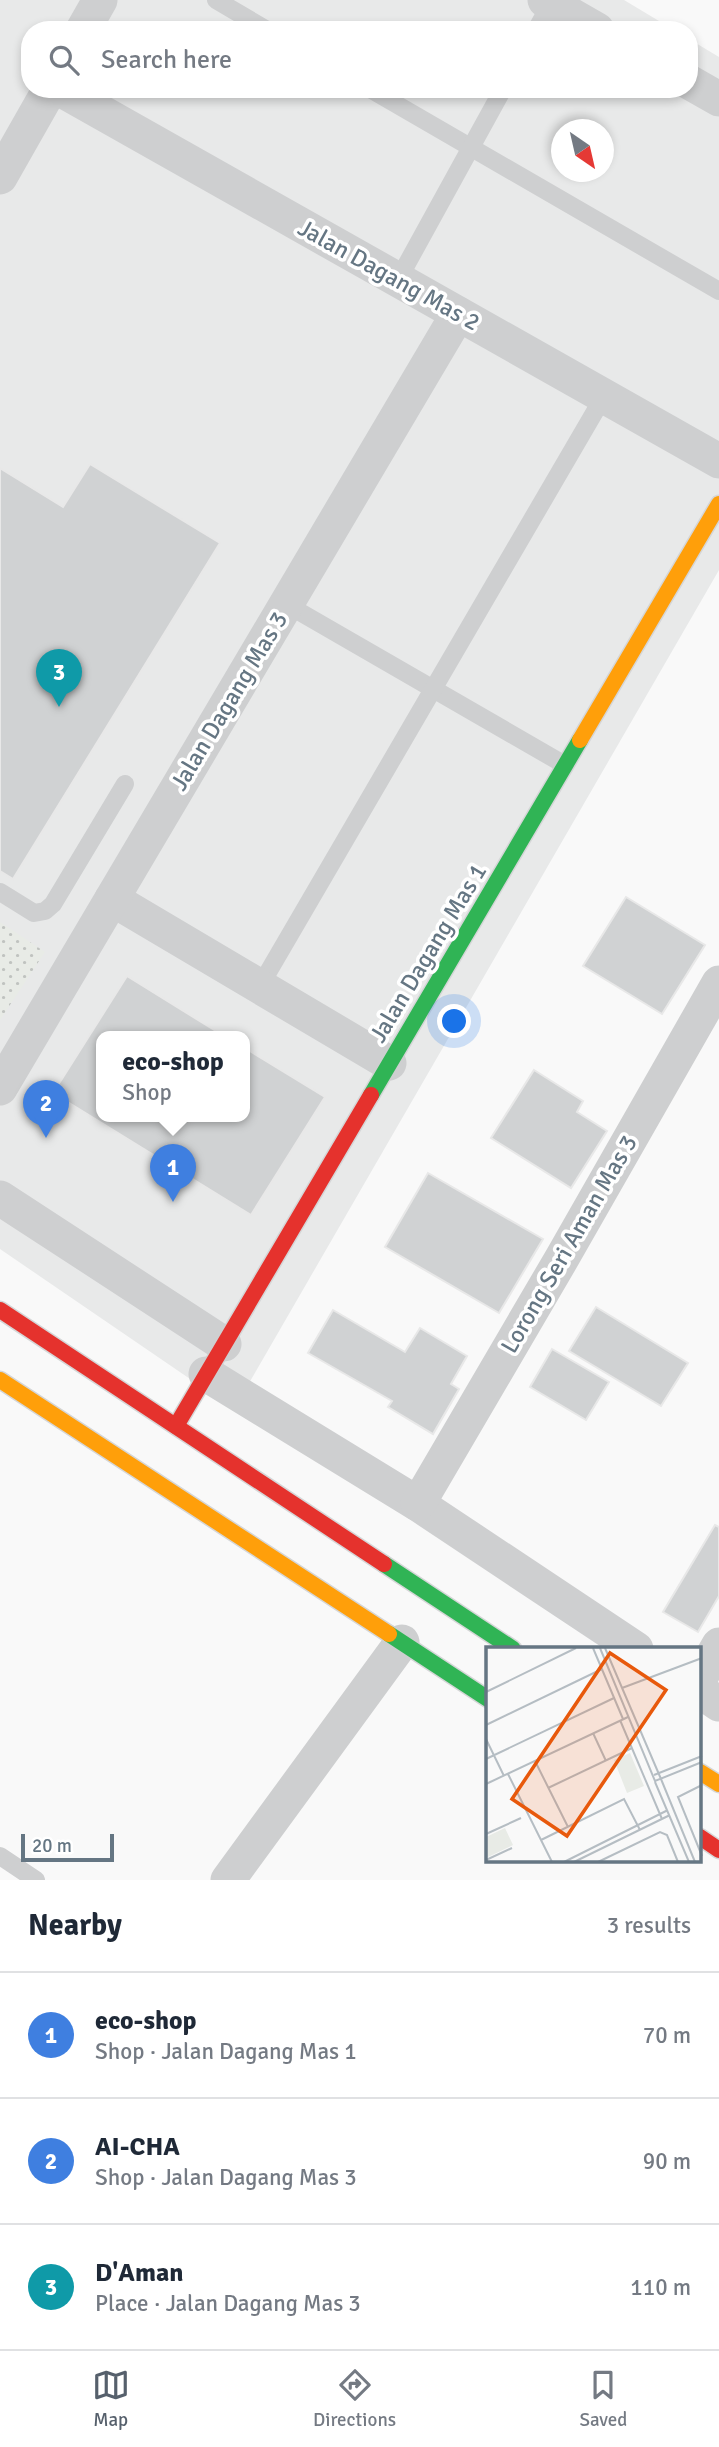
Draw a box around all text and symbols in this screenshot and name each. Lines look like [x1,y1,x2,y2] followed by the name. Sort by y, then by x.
[21,21,698,98] search box
[45,41,83,79] icon: search
[101,44,232,76] text: Search here
[551,119,614,182] north arrow
[293,213,485,337] street label: Jalan Dagang Mas 2
[164,606,294,796] street label: Jalan Dagang Mas 3
[36,649,82,707] pin: 3
[363,858,493,1048] street label: Jalan Dagang Mas 1
[437,1004,471,1038] your location
[96,1031,250,1122] popup
[122,1046,224,1078] text: eco-shop
[122,1078,172,1107] text: Shop
[23,1080,69,1138] pin: 2
[494,1129,644,1359] street label: Lorong Seri Aman Mas 3
[150,1144,196,1202] pin: 1
[486,1647,702,1862] inset map
[21,1831,114,1863] scale bar
[32,1834,72,1858] text: 20 m
[28,1907,122,1944] text: Nearby
[607,1911,691,1940] text: 3 results
[95,2005,197,2037] text: eco-shop
[45,2021,57,2050] text: 1
[643,2021,691,2050] text: 70 m
[95,2037,357,2066] text: Shop · Jalan Dagang Mas 1
[95,2131,180,2163] text: AI-CHA
[45,2147,57,2176] text: 2
[643,2147,691,2176] text: 90 m
[95,2163,357,2192] text: Shop · Jalan Dagang Mas 3
[95,2257,184,2289] text: D'Aman
[45,2273,57,2302] text: 3
[630,2273,691,2302] text: 110 m
[95,2289,361,2318] text: Place · Jalan Dagang Mas 3
[92,2366,130,2432] tab: Map
[313,2366,396,2432] tab: Directions
[579,2366,627,2432] tab: Saved

